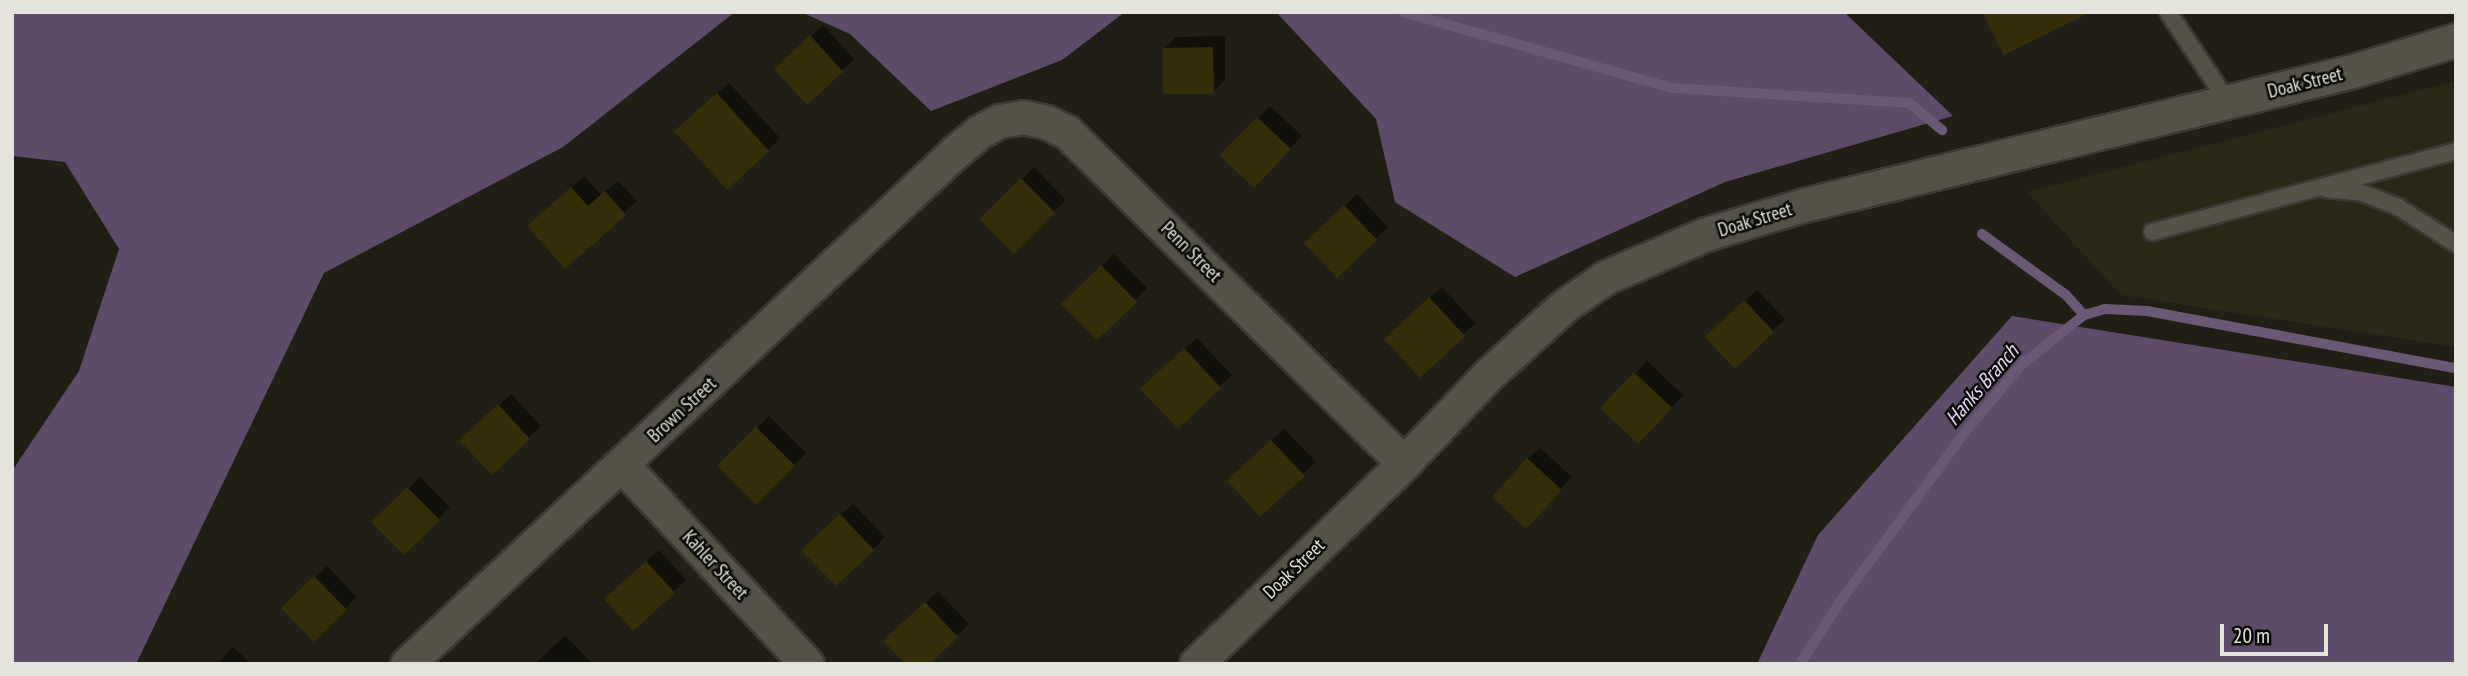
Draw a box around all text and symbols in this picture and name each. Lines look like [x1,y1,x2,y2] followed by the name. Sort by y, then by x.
[2265,63,2345,103] street label: Doak Street
[1715,198,1795,242] street label: Doak Street
[1156,217,1226,287] street label: Penn Street
[1940,340,2024,430] water label: Hanks Branch
[643,373,721,447] street label: Brown Street
[677,526,753,604] street label: Kahler Street
[1259,534,1329,604] street label: Doak Street
[2223,610,2332,654] scale bar
[2233,622,2270,649] text: 20 m

